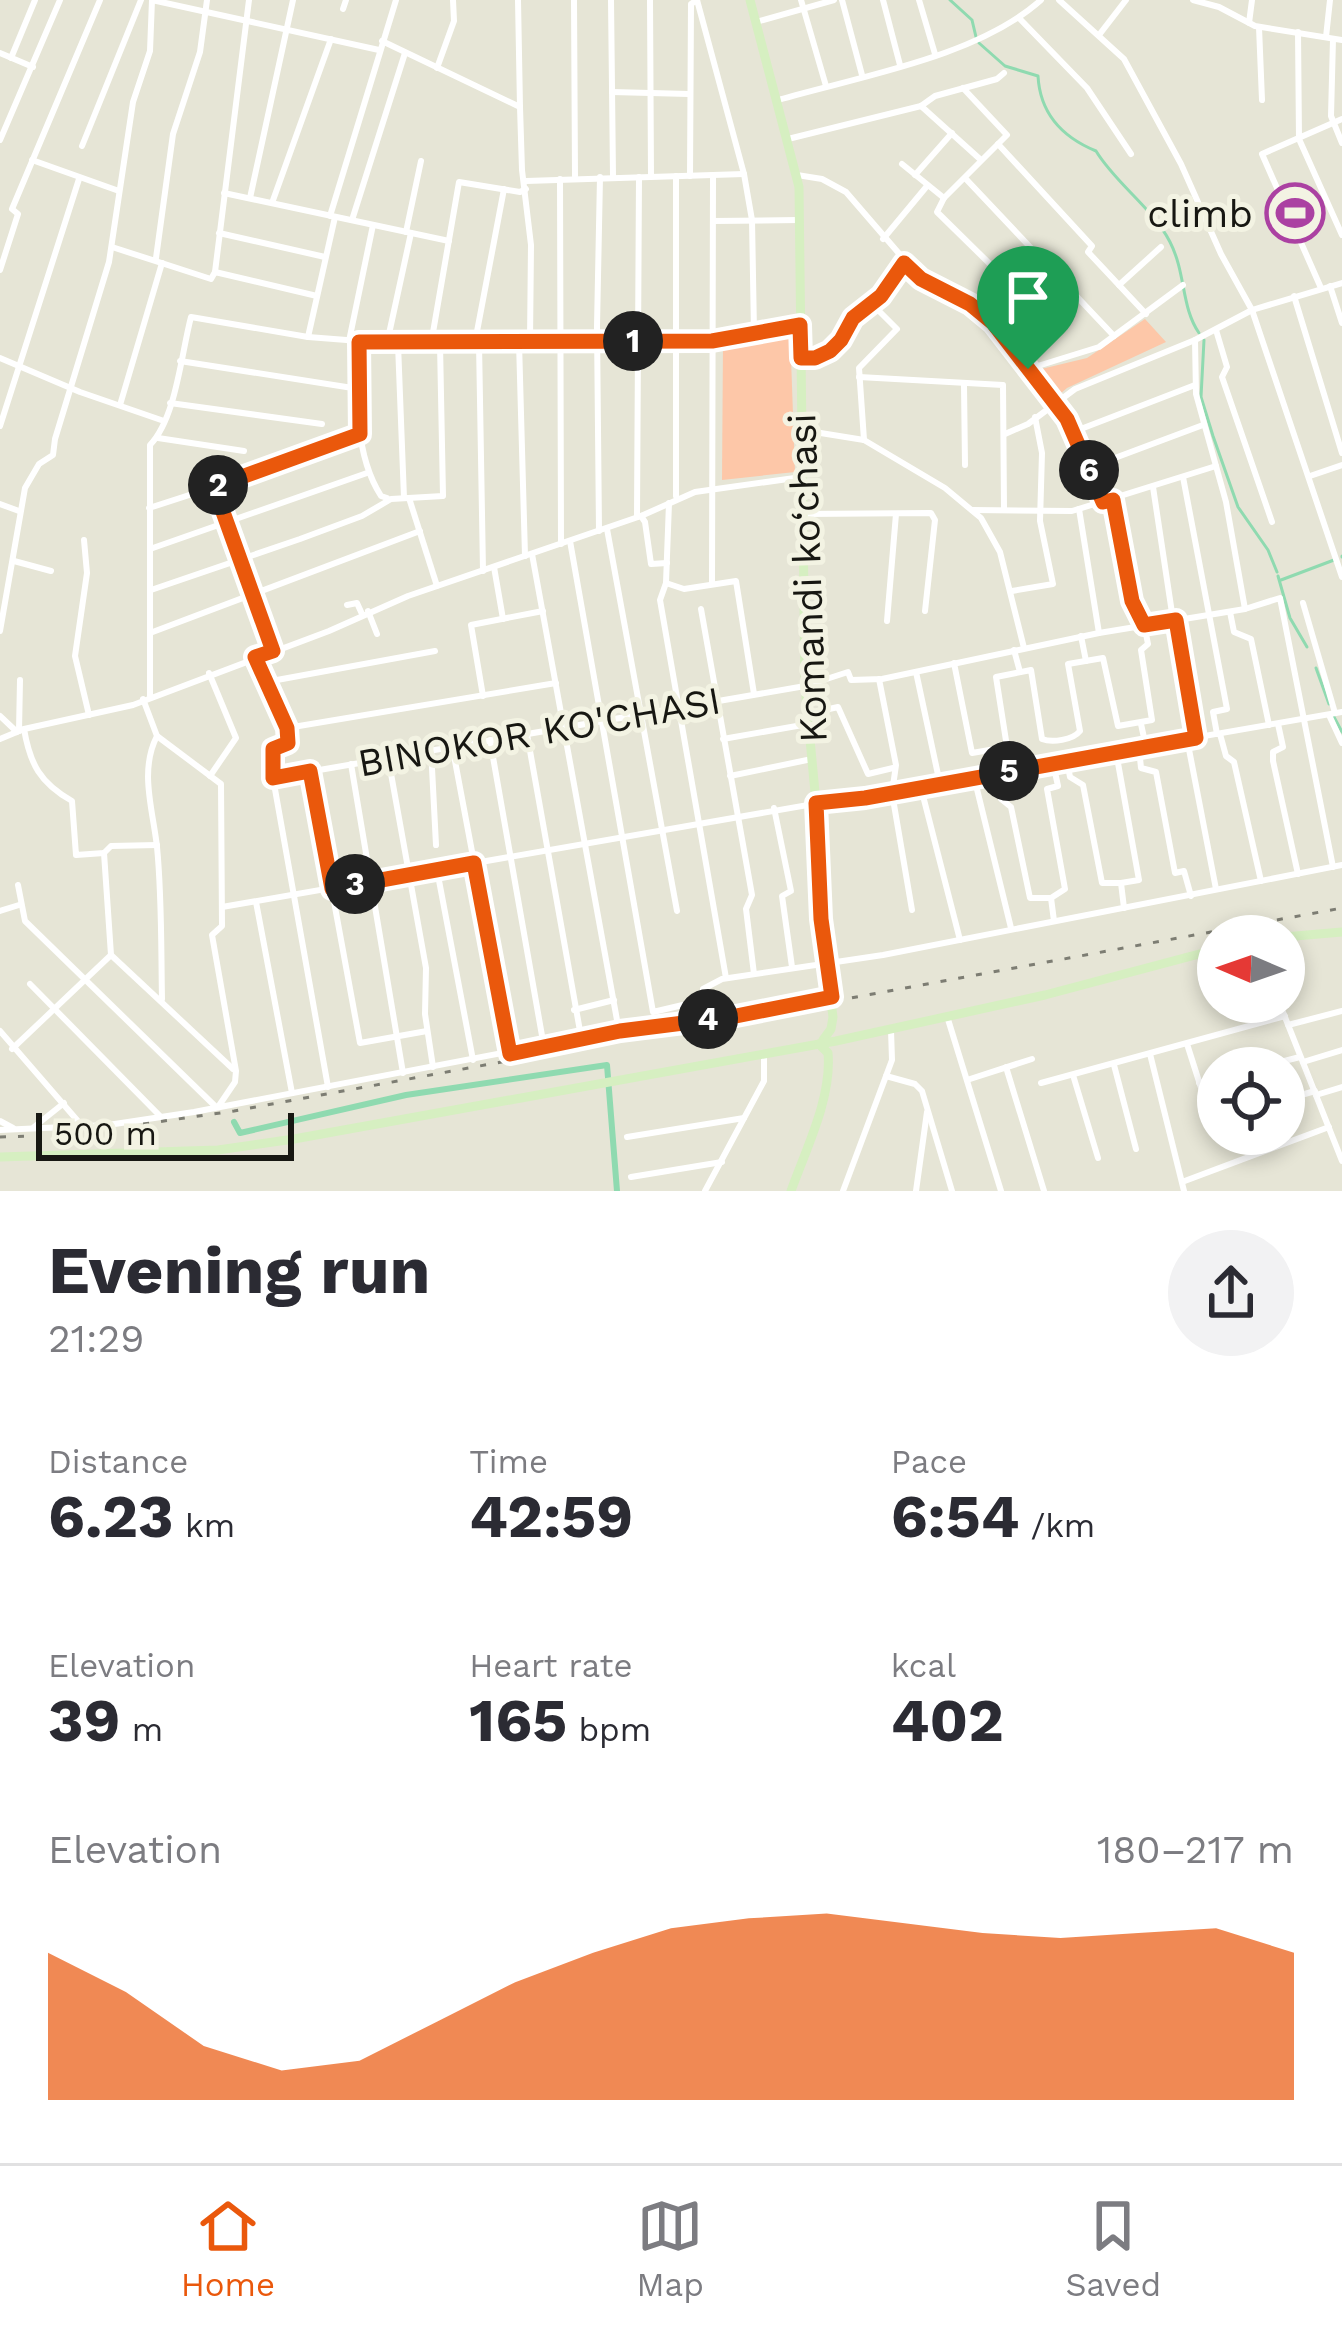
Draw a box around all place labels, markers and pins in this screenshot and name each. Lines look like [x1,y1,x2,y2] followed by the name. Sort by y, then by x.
[1264,182,1326,244] sports icon: climb
[1147,191,1253,236] place label: climb
[977,246,1079,369] pin
[603,311,663,371] pin: 1
[1059,440,1119,500] pin: 6
[188,455,248,515] pin: 2
[979,741,1039,801] pin: 5
[325,854,385,914] pin: 3
[678,989,738,1049] pin: 4

